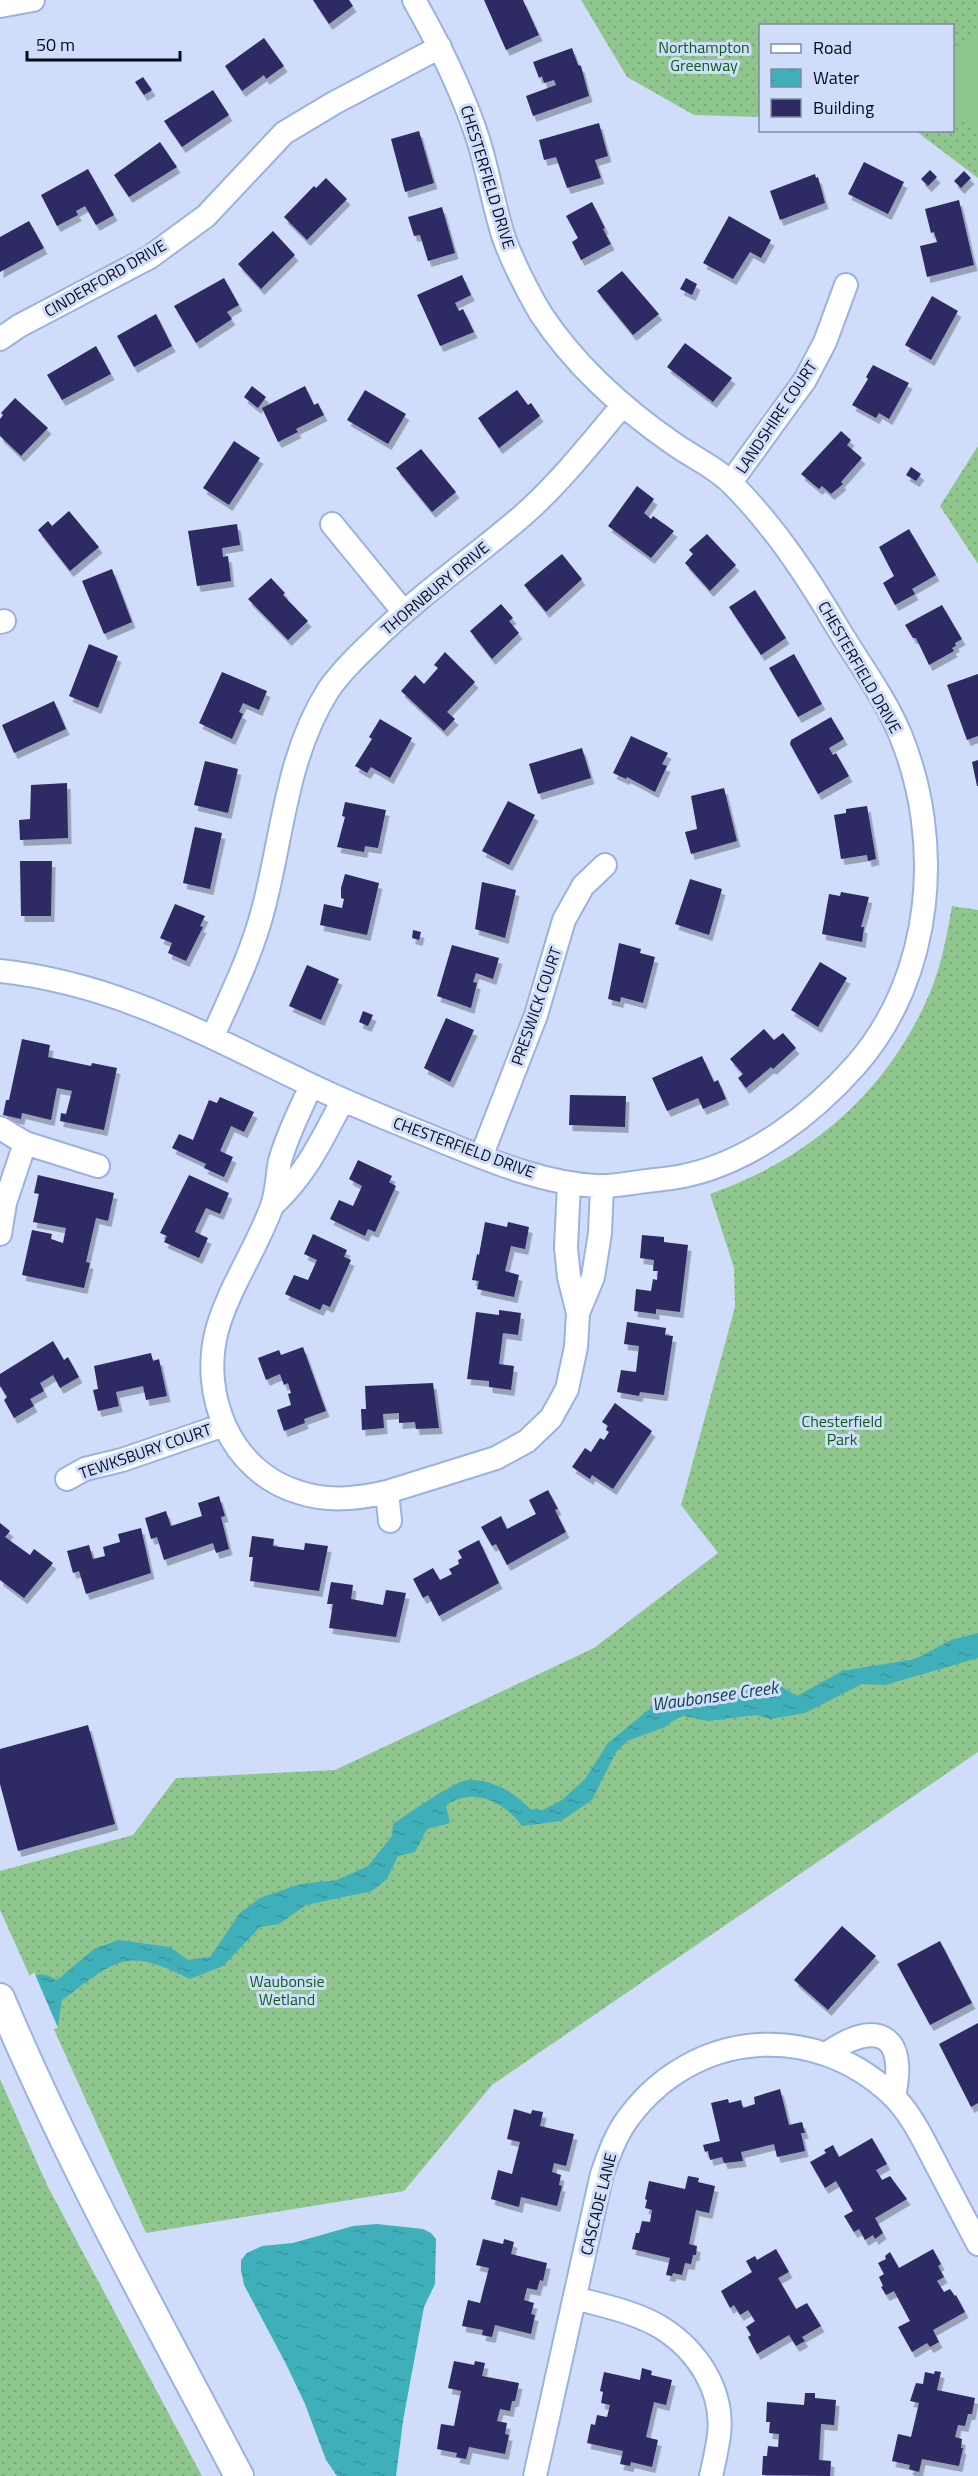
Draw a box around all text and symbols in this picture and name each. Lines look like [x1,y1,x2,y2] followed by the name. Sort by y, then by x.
[27,24,180,62] scale bar
[759,24,954,132] legend
[36,31,75,58] text: 50 m
[813,34,852,61] text: Road
[658,35,750,77] park label: Northampton Greenway
[813,64,859,91] text: Water
[813,94,874,121] text: Building
[455,102,521,252] street label: CHESTERFIELD DRIVE
[40,233,171,323] street label: CINDERFORD DRIVE
[729,355,823,478] street label: LANDSHIRE COURT
[376,535,494,640] street label: THORNBURY DRIVE
[812,596,908,738] street label: CHESTERFIELD DRIVE
[505,943,568,1068] street label: PRESWICK COURT
[390,1110,538,1184] street label: CHESTERFIELD DRIVE
[801,1409,883,1451] park label: Chesterfield Park
[76,1417,215,1485] street label: TEWKSBURY COURT
[650,1673,782,1718] water label: Waubonsee Creek
[250,1969,324,2011] park label: Waubonsie Wetland
[574,2150,622,2258] street label: CASCADE LANE

